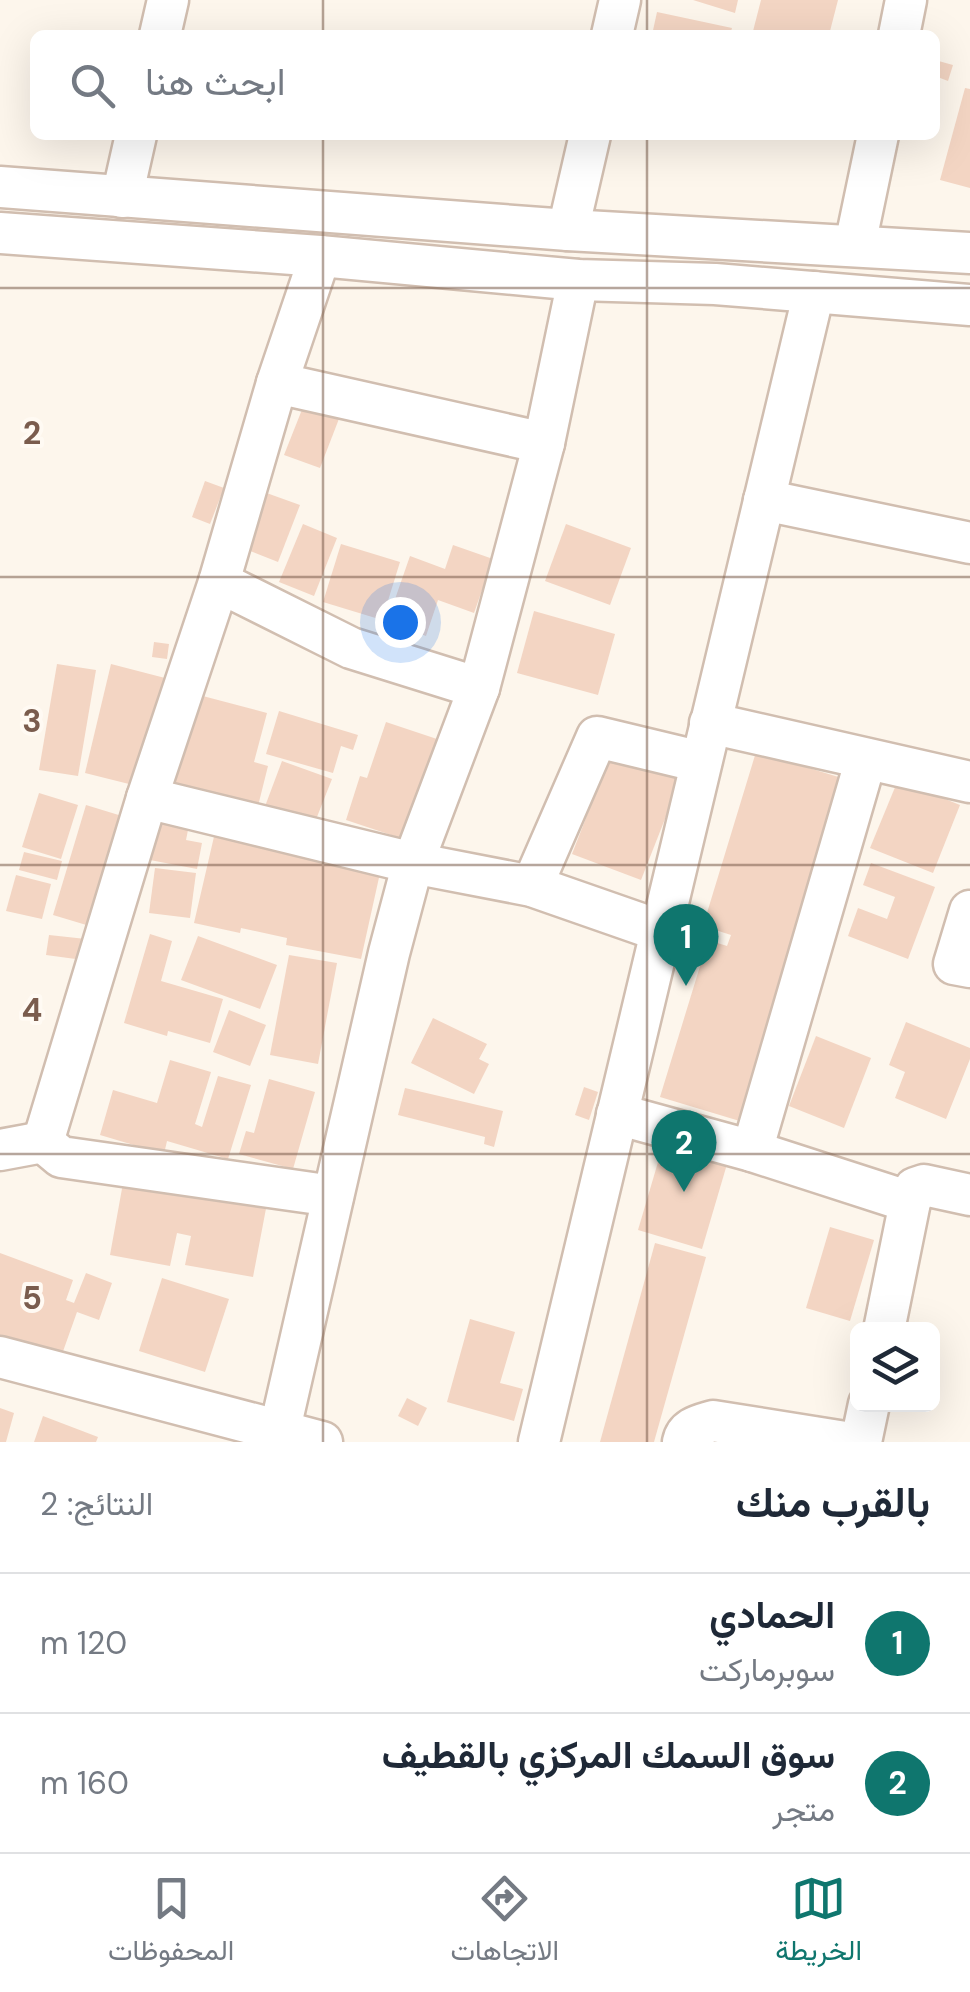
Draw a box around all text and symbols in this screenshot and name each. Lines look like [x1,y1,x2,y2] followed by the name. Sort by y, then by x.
[30,30,940,140] search box
[145,57,286,107] text: ابحث هنا
[65,58,120,113] icon: search
[23,412,41,454] text: 2
[375,597,426,648] your location
[22,700,42,742] text: 3
[654,904,718,986] pin: 1
[22,989,42,1031] text: 4
[652,1110,716,1192] pin: 2
[22,1277,42,1319] text: 5
[850,1322,940,1412] map controls
[850,1322,940,1412] button: layers
[736,1475,930,1530] text: بالقرب منك
[40,1483,153,1525] text: النتائج: 2
[709,1590,835,1640] text: الحمادي
[40,1622,127,1664] text: 120 m
[892,1622,903,1664] text: 1
[699,1649,835,1691] text: سوبرماركت
[382,1730,835,1780] text: سوق السمك المركزي بالقطيف
[40,1762,129,1804] text: 160 m
[888,1762,907,1804] text: 2
[772,1789,835,1831] text: متجر
[108,1871,234,1975] tab: المحفوظات
[450,1871,559,1975] tab: الاتجاهات
[775,1871,862,1975] tab: الخريطة

